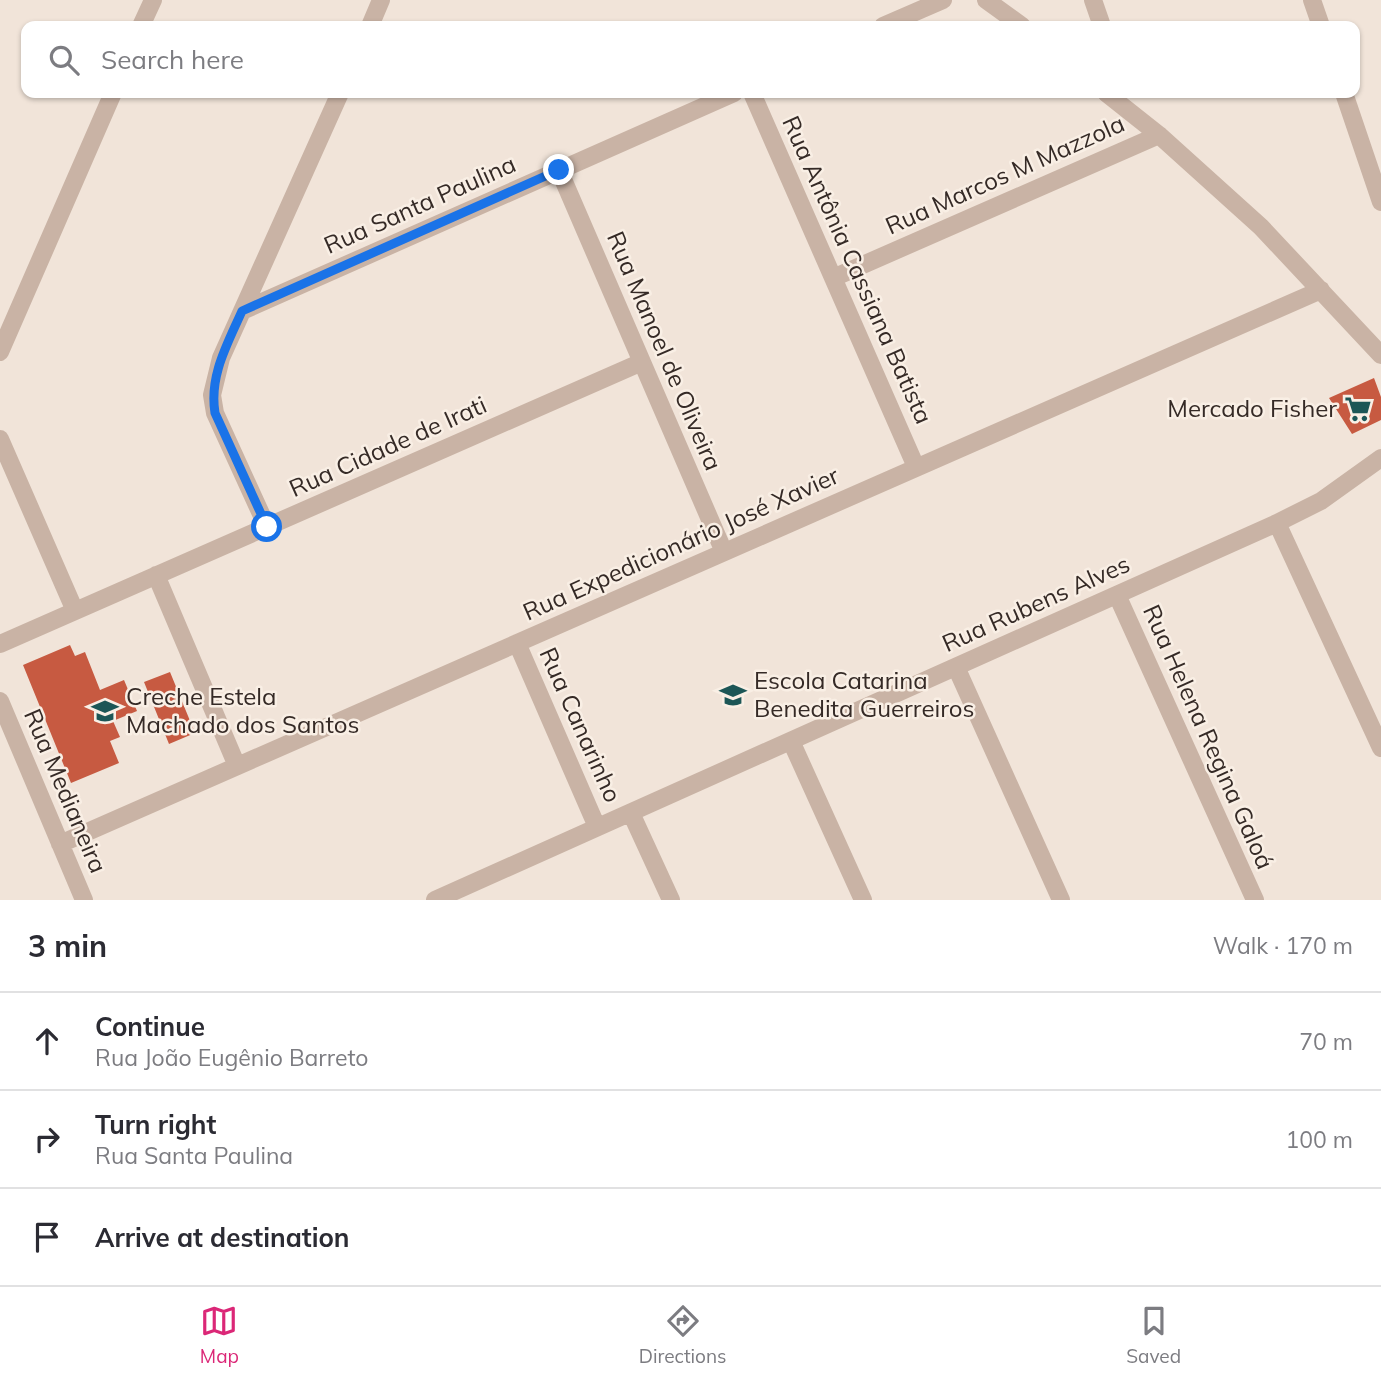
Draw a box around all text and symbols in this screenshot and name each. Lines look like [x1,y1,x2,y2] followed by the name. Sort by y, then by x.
[21,21,1360,98] search box
[45,41,83,79] icon: search
[101,43,244,76] text: Search here
[880,108,1129,240] street label: Rua Marcos M Mazzola
[776,111,939,428] street label: Rua Antônia Cassiana Batista
[319,148,520,260] street label: Rua Santa Paulina
[543,154,574,185] route end
[601,226,729,475] street label: Rua Manoel de Oliveira
[284,389,491,503] street label: Rua Cidade de Irati
[1167,393,1337,423] place label: Mercado Fisher
[1343,394,1373,424] supermarket icon: Mercado Fisher
[518,460,844,627] street label: Rua Expedicionário José Xavier
[251,511,282,542] route start
[937,548,1134,658] street label: Rua Rubens Alves
[1137,600,1281,873] street label: Rua Helena Regina Galoá
[533,643,628,807] street label: Rua Canarinho
[754,665,974,723] place label: Escola Catarina Benedita Guerreiros
[718,680,748,710] school or university icon: Escola Catarina Benedita Guerreiros
[126,681,359,739] place label: Creche Estela Machado dos Santos
[90,696,120,726] school or university icon: Creche Estela Machado dos Santos
[18,704,114,877] street label: Rua Medianeira
[28,927,107,965] text: 3 min
[1213,931,1353,960] text: Walk · 170 m
[95,1010,205,1043] text: Continue
[28,1022,66,1060] icon: ahead
[1299,1027,1353,1056] text: 70 m
[95,1043,368,1072] text: Rua João Eugênio Barreto
[95,1108,216,1141] text: Turn right
[28,1120,66,1158] icon: right
[1285,1125,1353,1154] text: 100 m
[95,1141,293,1170] text: Rua Santa Paulina
[28,1218,66,1256] icon: arrive
[95,1221,350,1254] text: Arrive at destination
[200,1302,239,1368] tab: Map
[639,1302,727,1368] tab: Directions
[1126,1302,1181,1368] tab: Saved

